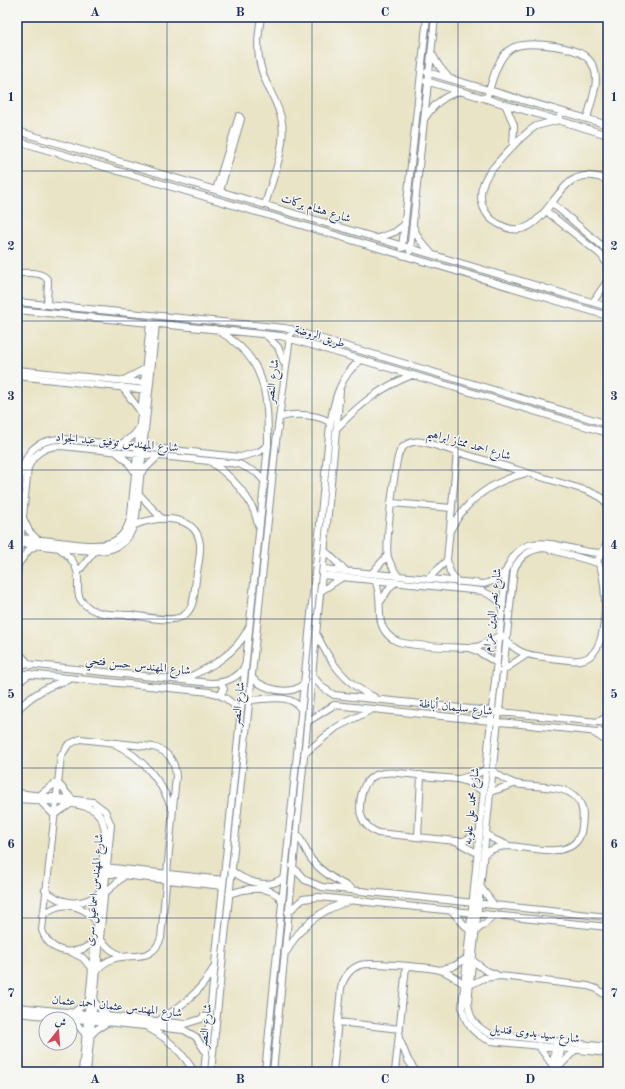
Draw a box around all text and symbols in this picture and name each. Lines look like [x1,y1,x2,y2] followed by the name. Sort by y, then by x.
[90,6,100,19] text: A
[235,6,245,19] text: B
[381,6,389,19] text: C
[525,6,535,19] text: D
[7,91,15,104] text: 1
[610,91,618,104] text: 1
[278,192,352,229] street label: شارع هشام بركات
[7,240,15,253] text: 2
[610,240,618,253] text: 2
[293,324,346,351] street label: طريق الروضة
[264,358,286,406] street label: شارع النصر
[7,390,15,403] text: 3
[610,390,618,403] text: 3
[424,427,512,468] street label: شارع احمد ممتاز ابراهيم
[55,432,179,458] street label: شارع المهندس توفيق عبد الجواد
[7,539,15,552] text: 4
[610,539,618,552] text: 4
[482,568,508,653] street label: شارع نصر الدين عزام
[84,654,191,682] street label: شارع المهندس حسن فتحي
[230,681,251,729] street label: شارع النصر
[7,688,15,701] text: 5
[610,688,618,701] text: 5
[418,695,494,722] street label: شارع سليمان أباظة
[462,767,486,846] street label: شارع محمد على علوبه
[84,833,110,947] street label: شارع المهندس اسماعيل سرى
[7,838,15,851] text: 6
[610,838,618,851] text: 6
[7,987,15,1000] text: 7
[610,987,618,1000] text: 7
[51,994,183,1024] street label: شارع المهندس عثمان احمد عثمان
[197,1003,218,1051] street label: شارع النصر
[38,1011,78,1051] north arrow
[54,1016,67,1030] text: ش
[489,1023,581,1049] street label: شارع سيد بدوى قنديل
[90,1073,100,1086] text: A
[235,1073,245,1086] text: B
[381,1073,389,1086] text: C
[525,1073,535,1086] text: D

